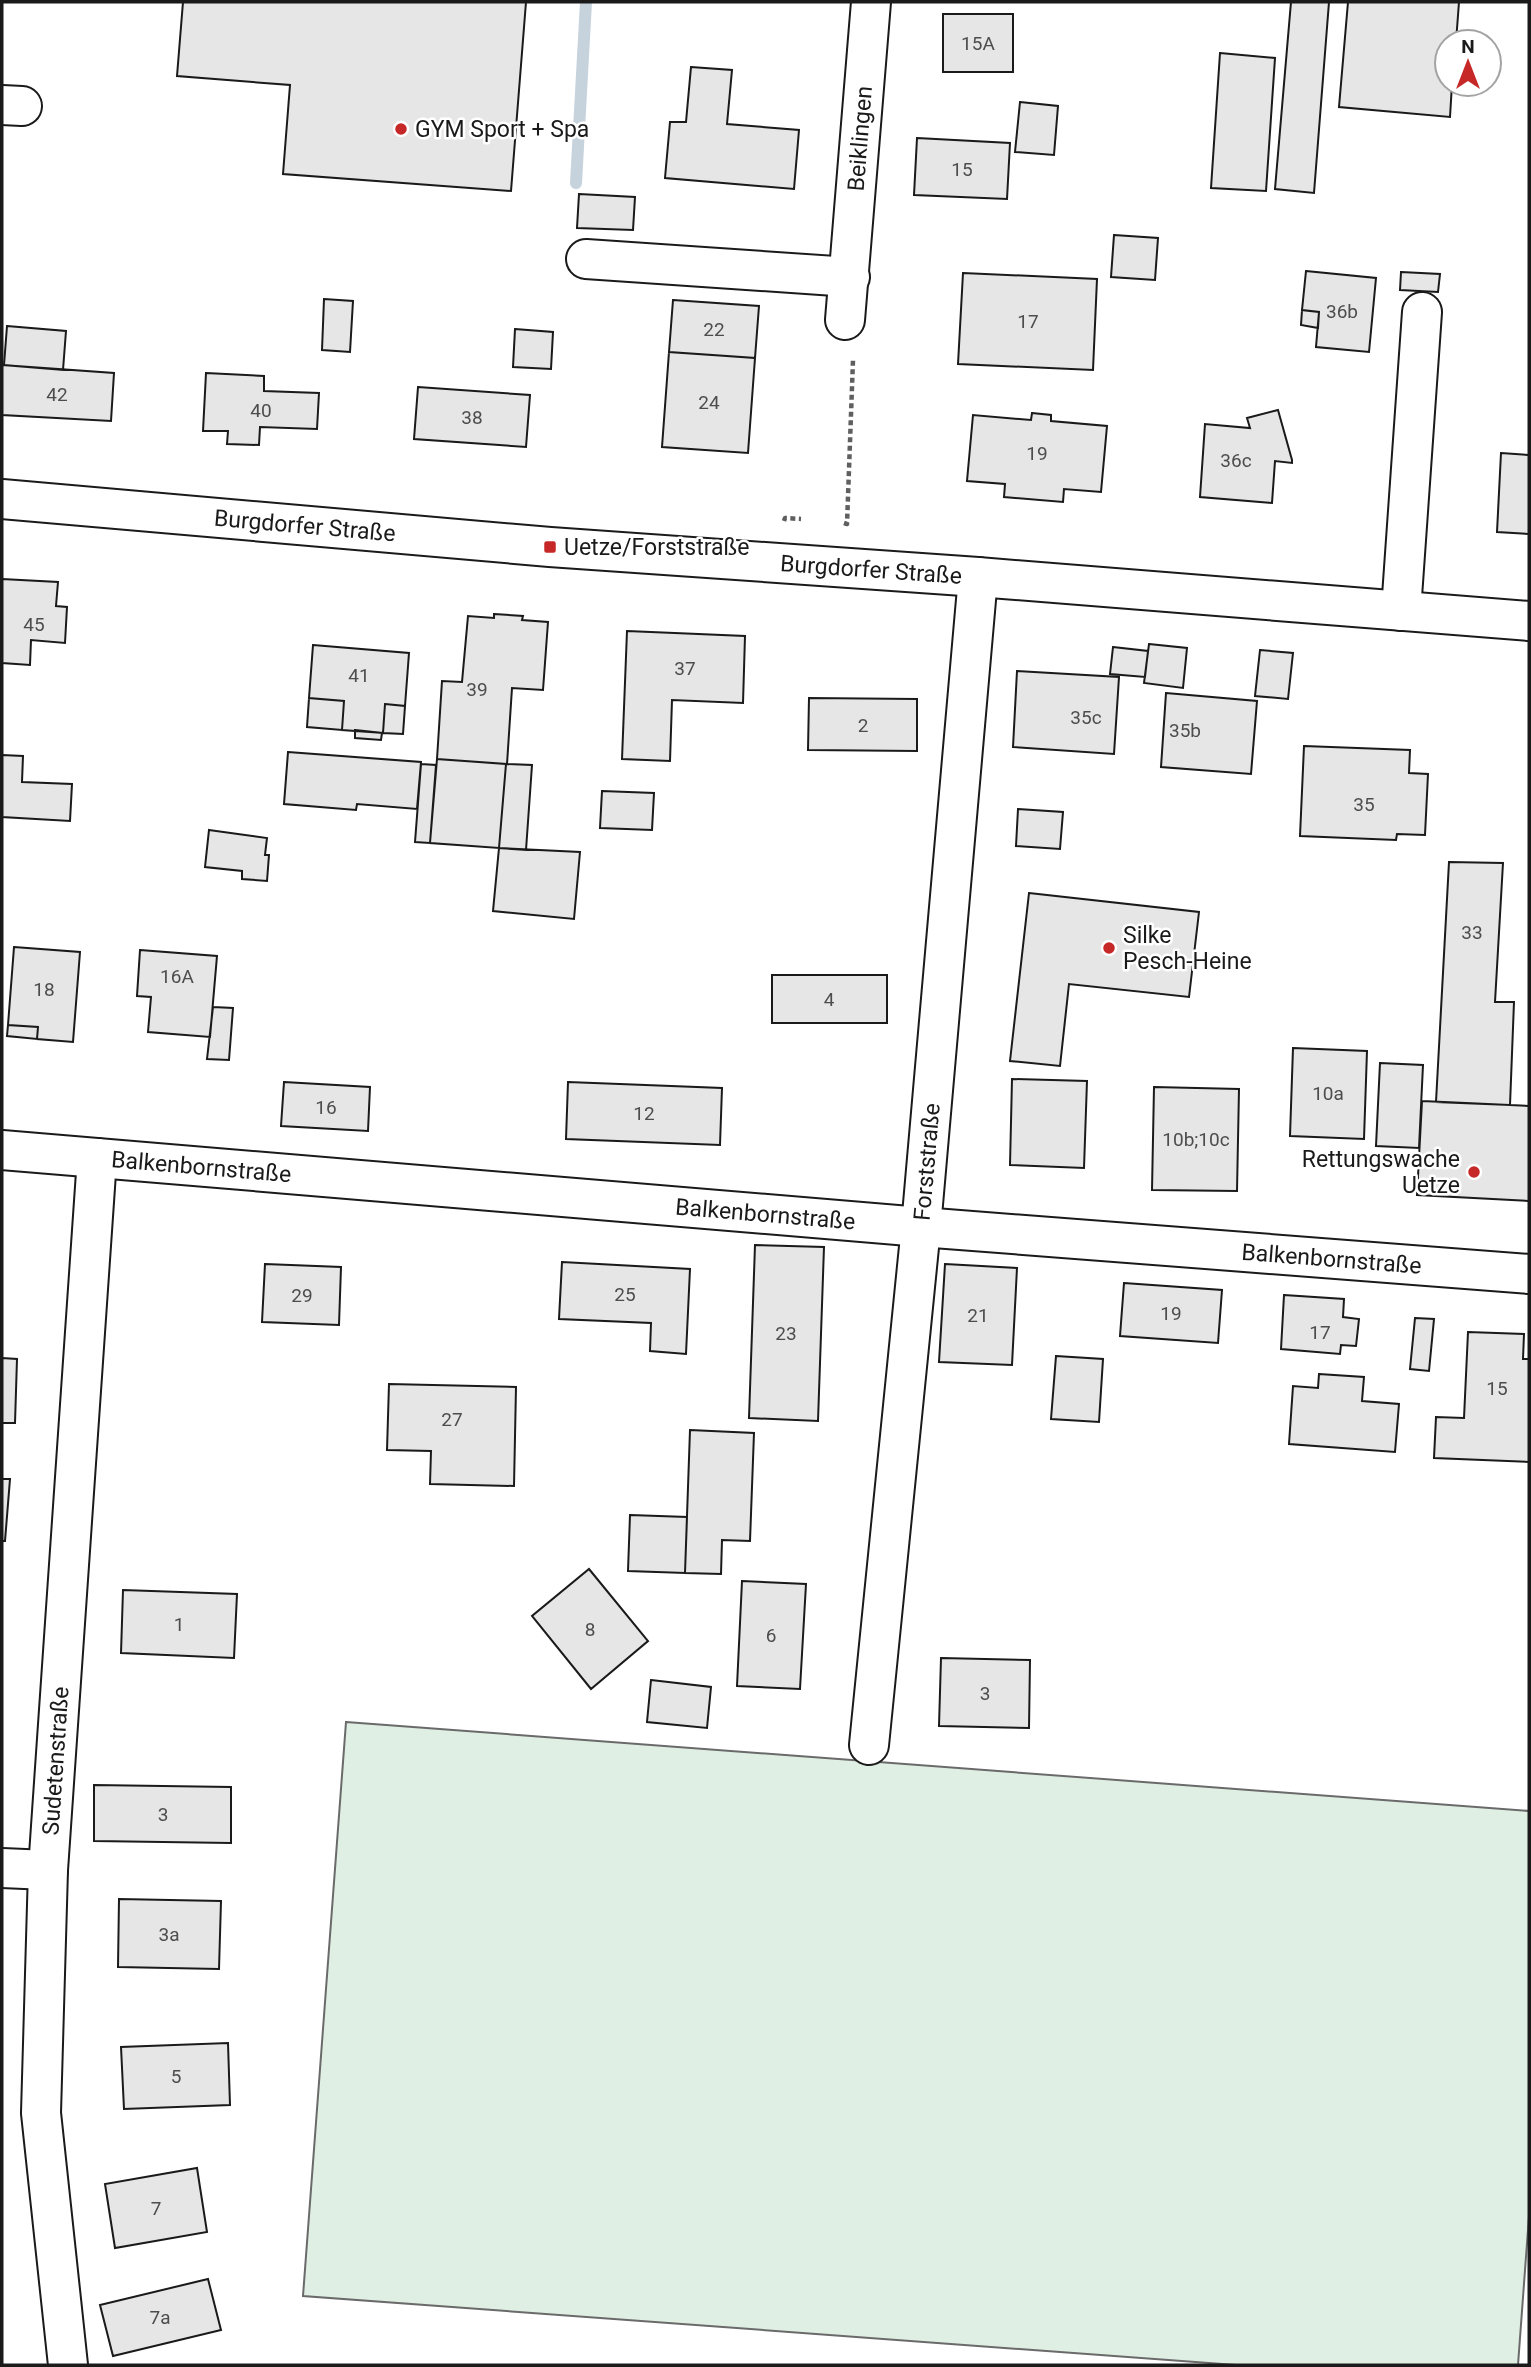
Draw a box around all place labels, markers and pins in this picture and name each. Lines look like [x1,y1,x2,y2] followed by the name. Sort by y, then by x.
[415,116,589,143] place label: GYM Sport + Spa
[393,121,409,137] marker: GYM Sport + Spa
[564,534,749,561] place label: Uetze/Forststraße
[542,539,558,555] marker: Uetze/Forststraße
[1123,922,1252,975] place label: Silke Pesch-Heine
[1101,940,1117,956] marker: Silke Pesch-Heine
[1302,1146,1460,1199] place label: Rettungswache Uetze
[1466,1164,1482,1180] marker: Rettungswache Uetze

